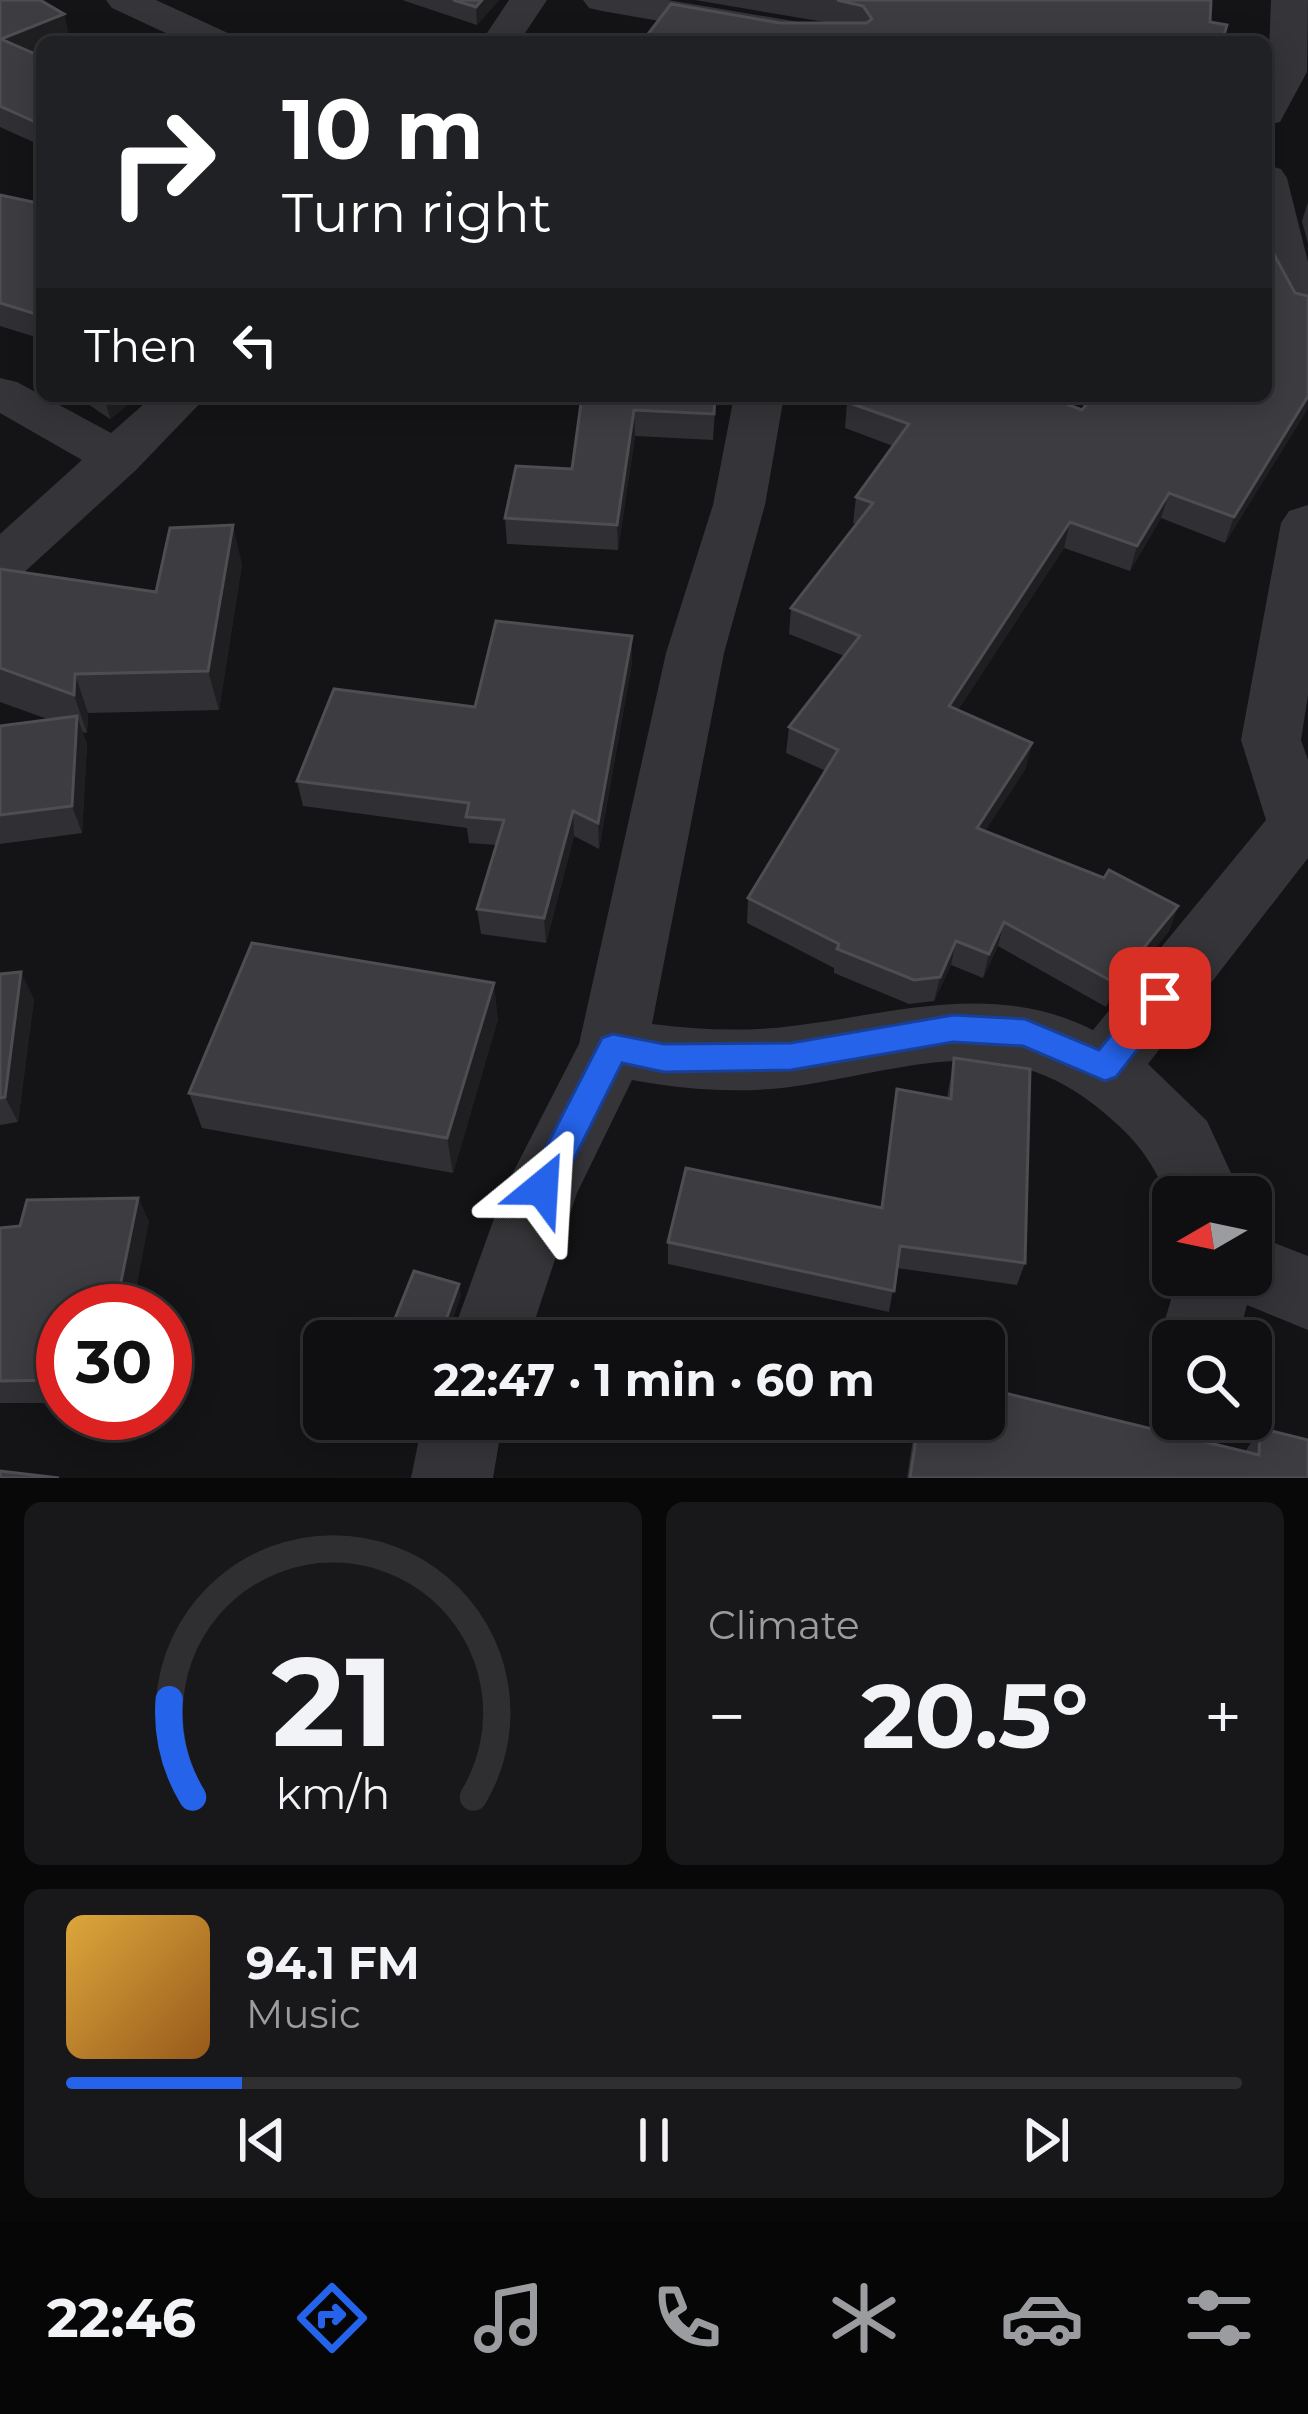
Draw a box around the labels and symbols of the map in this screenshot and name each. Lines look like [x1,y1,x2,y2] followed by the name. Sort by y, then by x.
[1109,947,1211,1049] pin
[479,1125,605,1251] position arrow
[1152,1176,1272,1296] north arrow
[36,1284,192,1440] speed limit sign: 30

